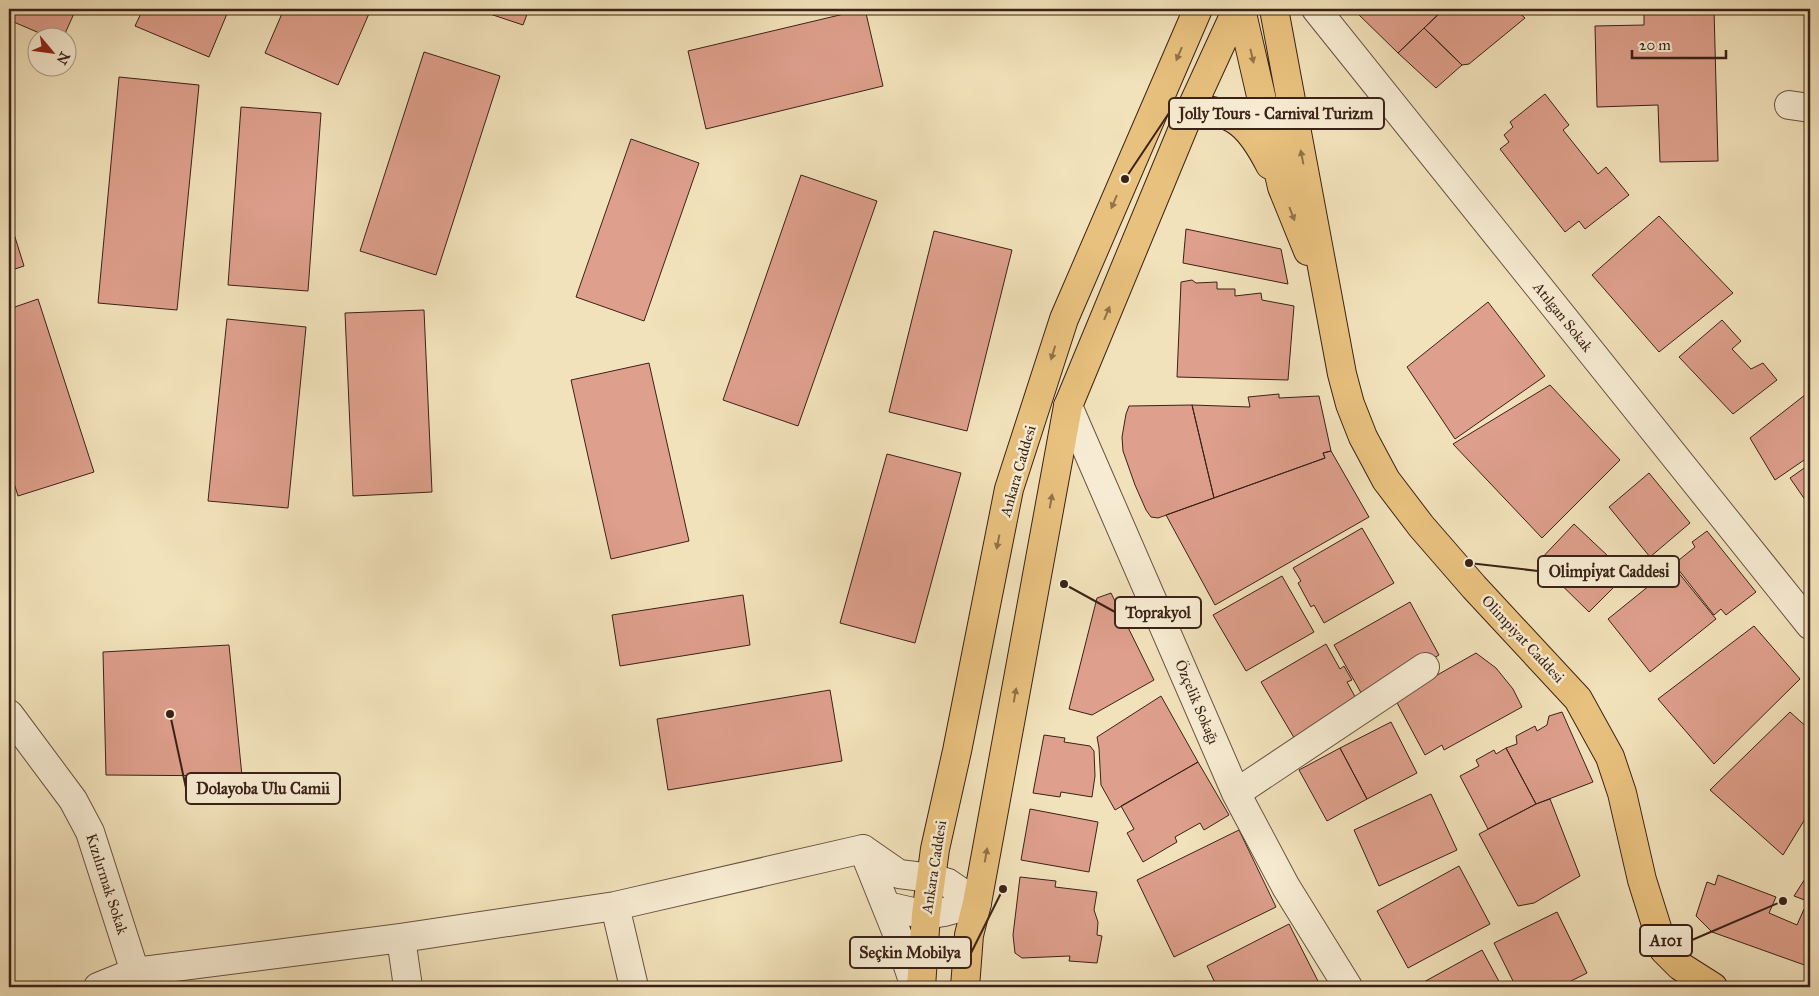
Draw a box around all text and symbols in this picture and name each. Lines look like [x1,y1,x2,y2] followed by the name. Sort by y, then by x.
[28,28,78,78] north arrow
[1632,28,1725,60] scale bar
[1639,36,1671,54] text: 20 m
[1175,47,1183,61] one-way arrow
[53,49,73,67] text: N
[1248,49,1256,64] one-way arrow
[1169,98,1384,129] callout: Jolly Tours - Carnival Turizm
[1177,104,1374,124] text: Jolly Tours - Carnival Turizm
[1297,149,1305,165] one-way arrow
[1110,195,1118,209] one-way arrow
[1289,206,1296,221] one-way arrow
[1529,278,1597,356] street label: Atılgan Sokak
[1103,306,1111,320] one-way arrow
[1049,346,1057,361] one-way arrow
[996,423,1040,520] street label: Ankara Caddesi
[1047,492,1055,508] one-way arrow
[994,535,1002,551] one-way arrow
[1538,556,1679,587] callout: Oli̇mpi̇yat Caddesi̇
[1549,562,1670,582] text: Oli̇mpi̇yat Caddesi̇
[1478,592,1568,686] street label: Olimpiyat Caddesi
[1115,597,1201,628] callout: Toprakyol
[1124,603,1192,623] text: Toprakyol
[1171,657,1224,747] street label: Özçelik Sokağı
[1011,688,1019,703] one-way arrow
[186,773,340,804] callout: Dolayoba Ulu Camii
[196,779,331,799] text: Dolayoba Ulu Camii
[918,819,950,916] street label: Ankara Caddesi
[82,831,132,937] street label: Kızılırmak Sokak
[982,847,990,863] one-way arrow
[1640,925,1692,956] callout: A101
[1649,931,1683,950] text: A101
[850,937,971,968] callout: Seçkin Mobilya
[859,943,962,963] text: Seçkin Mobilya

